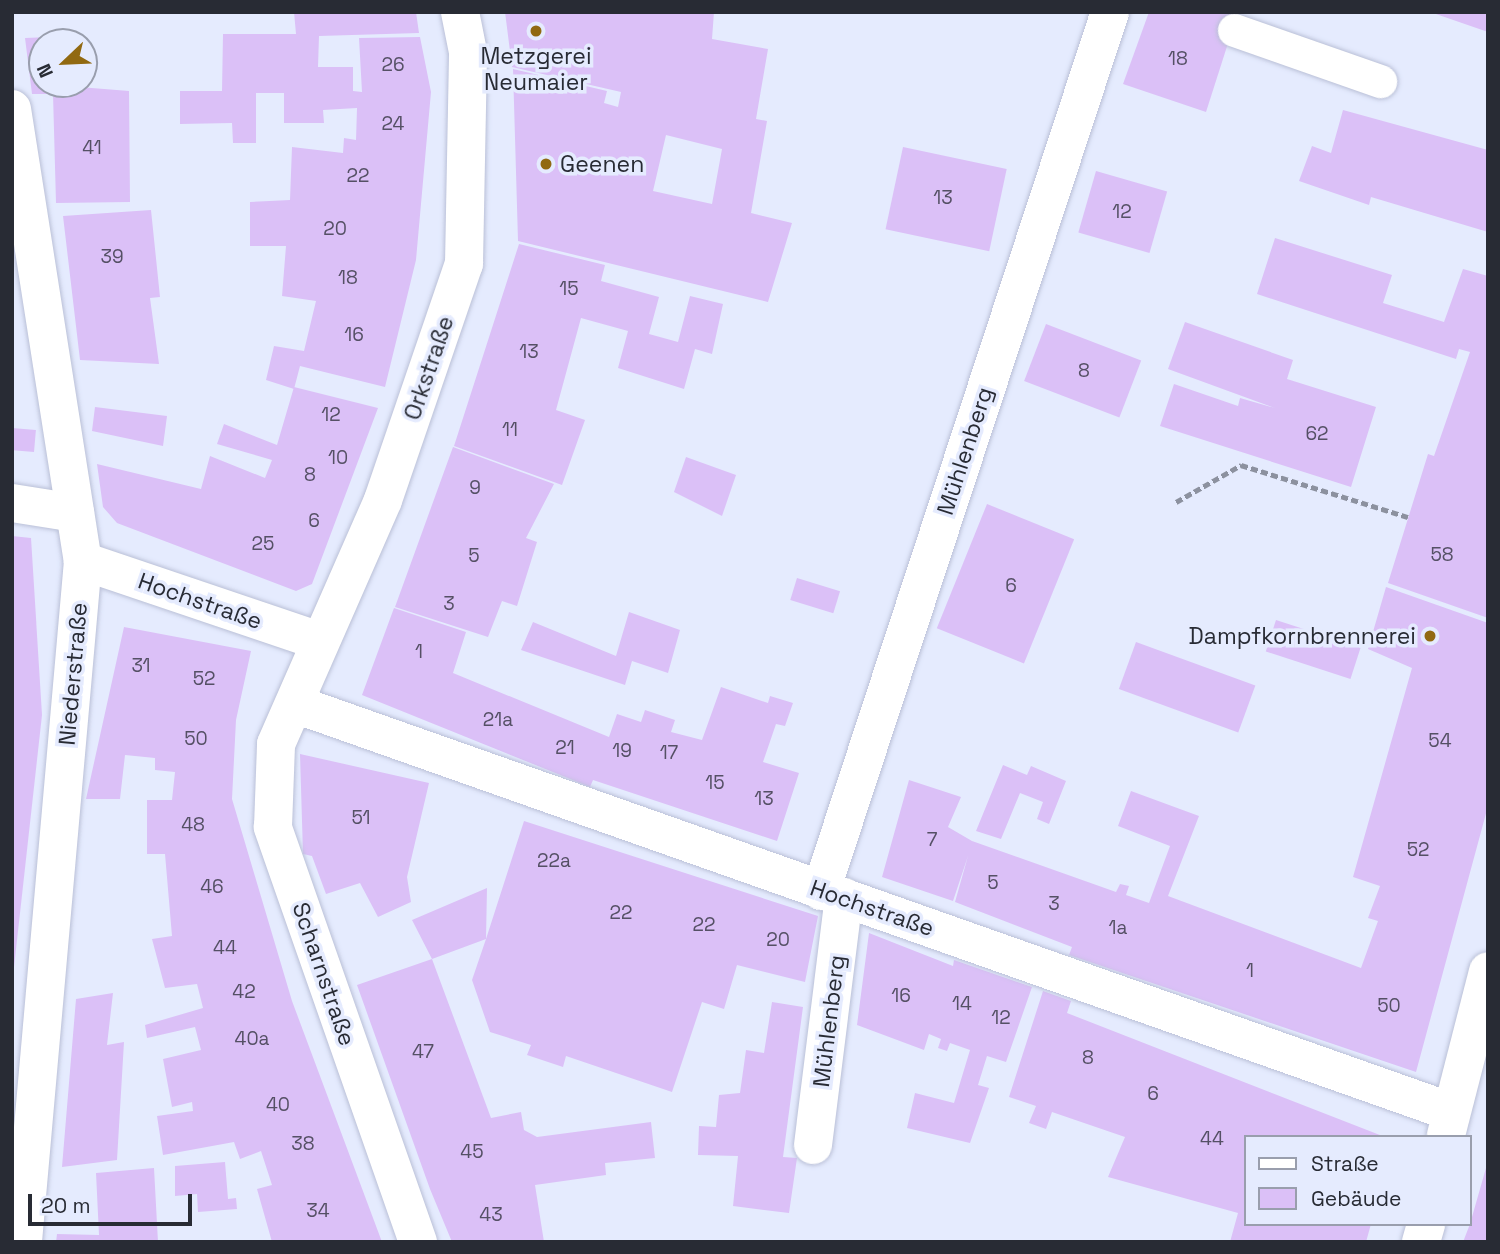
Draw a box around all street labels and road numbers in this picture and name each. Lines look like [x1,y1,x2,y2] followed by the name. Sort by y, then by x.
[398,312,460,424] street label: Orkstraße
[931,384,999,518] street label: Mühlenberg
[134,567,266,635] street label: Hochstraße
[53,601,93,747] street label: Niederstraße
[806,874,938,942] street label: Hochstraße
[287,899,361,1049] street label: Scharnstraße
[807,953,851,1089] street label: Mühlenberg

